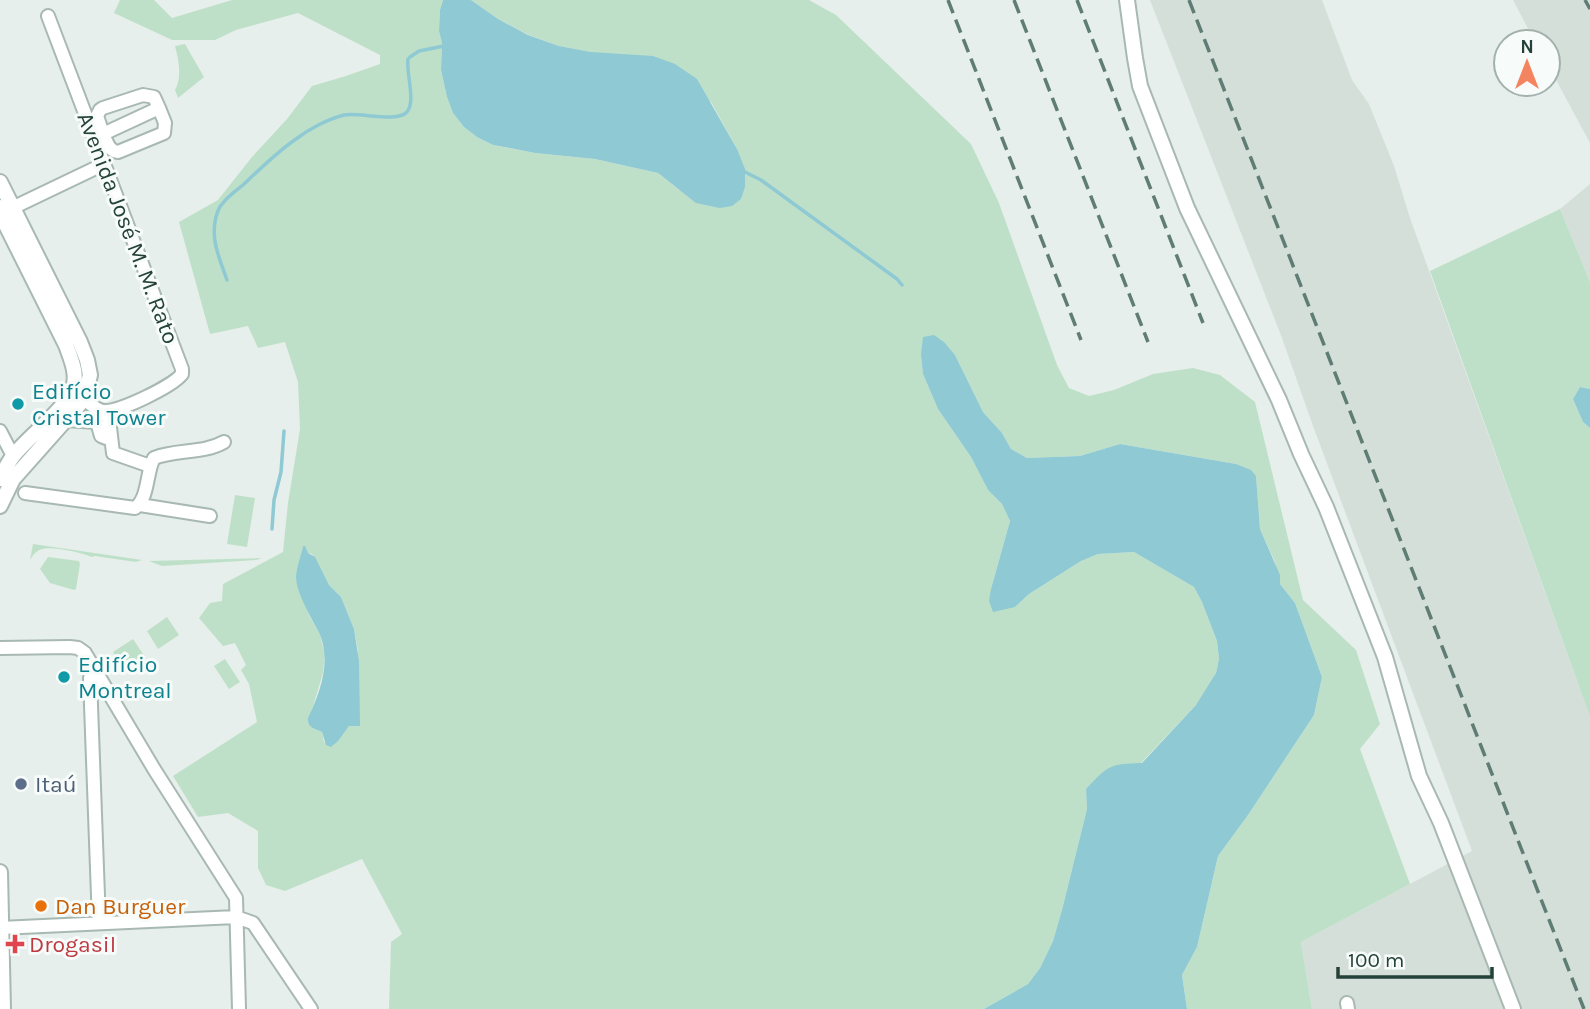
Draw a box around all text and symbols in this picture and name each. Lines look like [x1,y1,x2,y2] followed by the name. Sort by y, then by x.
[1492,28,1562,98] north arrow
[1520,36,1534,58] text: N
[71,108,185,348] street label: Avenida José M. M. Rato
[32,378,166,431] place label: Edifício Cristal Tower
[10,396,26,412] marker: Edifício Cristal Tower
[78,651,172,704] place label: Edifício Montreal
[56,669,72,685] marker: Edifício Montreal
[35,771,77,798] place label: Itaú
[13,776,29,792] marker: Itaú
[55,893,186,920] place label: Dan Burguer
[33,898,49,914] marker: Dan Burguer
[29,931,116,958] place label: Drogasil
[7,936,23,952] marker: Drogasil
[1338,936,1492,980] scale bar
[1348,948,1405,972] text: 100 m

